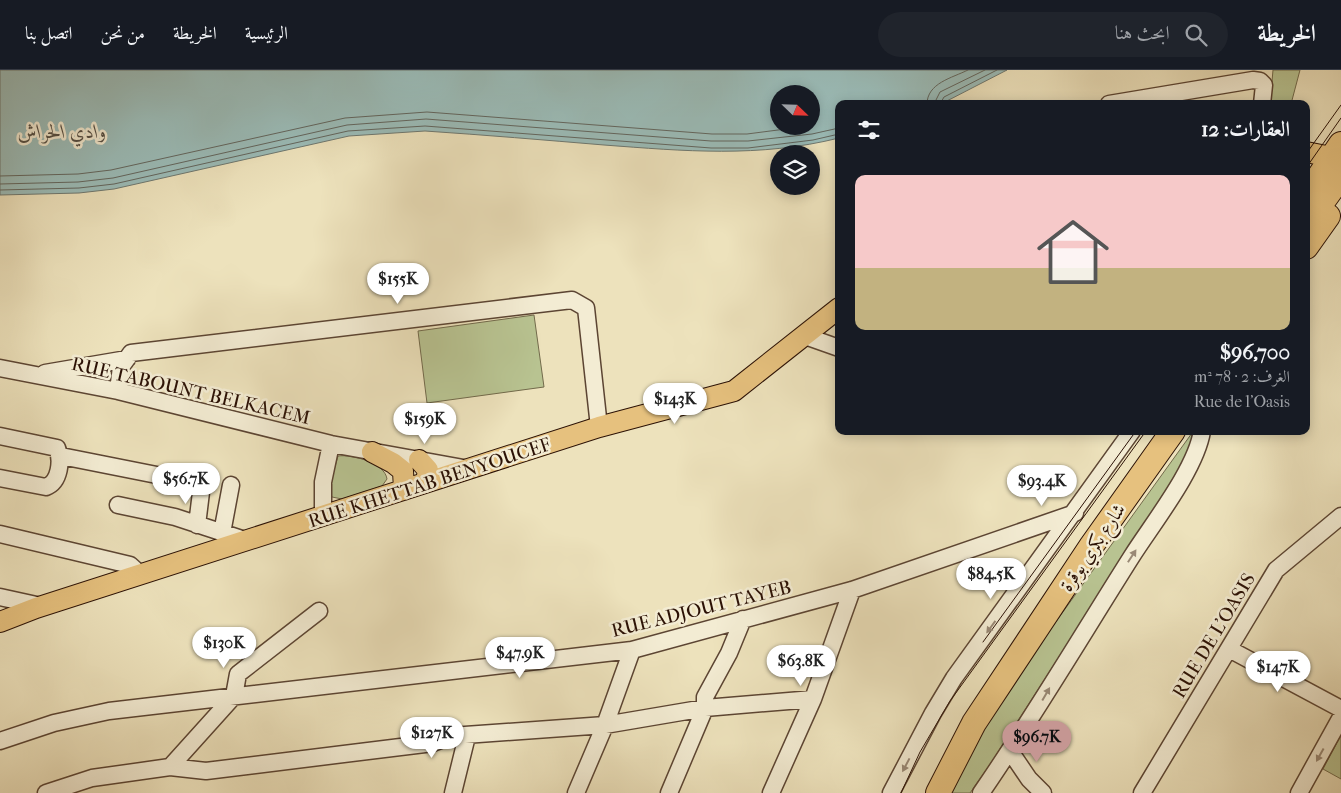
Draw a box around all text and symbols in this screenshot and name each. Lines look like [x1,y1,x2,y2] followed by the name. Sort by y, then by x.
[878,12,1228,57] search box
[1258,19,1316,47] text: الخريطة
[1182,21,1210,49] icon: search
[1115,22,1170,44] text: ابحث هنا
[25,23,72,44] text: اتصل بنا
[100,23,145,44] text: من نحن
[173,23,217,44] text: الخريطة
[245,23,288,44] text: الرئيسية
[770,85,820,135] north arrow
[770,85,820,195] map controls
[855,116,883,144] icon: filters
[1201,117,1290,141] text: العقارات: 12
[18,120,107,147] water label: وادي الحراش
[770,145,820,195] button: layers
[1028,207,1118,297] icon: home
[363,262,433,305] pin: $155K
[378,269,418,288] text: $155K
[1220,340,1290,364] text: $96,700
[69,353,312,429] street label: RUE TABOUNT BELKACEM
[1194,367,1290,386] text: الغرف: 2 · 78 m²
[640,382,710,425] pin: $143K
[654,389,696,408] text: $143K
[1194,392,1290,411] text: Rue de l'Oasis
[390,402,460,445] pin: $159K
[404,409,446,428] text: $159K
[305,433,553,533] street label: RUE KHETTAB BENYOUCEF
[145,462,227,505] pin: $56.7K
[1001,464,1083,507] pin: $93.4K
[163,469,209,488] text: $56.7K
[1018,471,1066,490] text: $93.4K
[1055,499,1134,598] street label: شارع بكري بوقرة
[1127,549,1137,563] one-way arrow
[950,558,1032,600] pin: $84.5K
[967,564,1015,583] text: $84.5K
[1168,569,1260,702] street label: RUE DE L'OASIS
[609,576,793,642] street label: RUE ADJOUT TAYEB
[986,620,996,634] one-way arrow
[189,626,259,669] pin: $130K
[203,633,245,652] text: $130K
[479,636,561,679] pin: $47.9K
[496,643,544,662] text: $47.9K
[760,644,842,687] pin: $63.8K
[1243,650,1313,693] pin: $147K
[778,651,824,670] text: $63.8K
[1257,657,1299,676] text: $147K
[1042,686,1050,701] one-way arrow
[397,716,467,759] pin: $127K
[996,720,1078,763] pin: $96.7K
[411,723,453,742] text: $127K
[1013,727,1061,746] text: $96.7K
[1316,748,1324,762] one-way arrow
[901,758,910,771] one-way arrow

